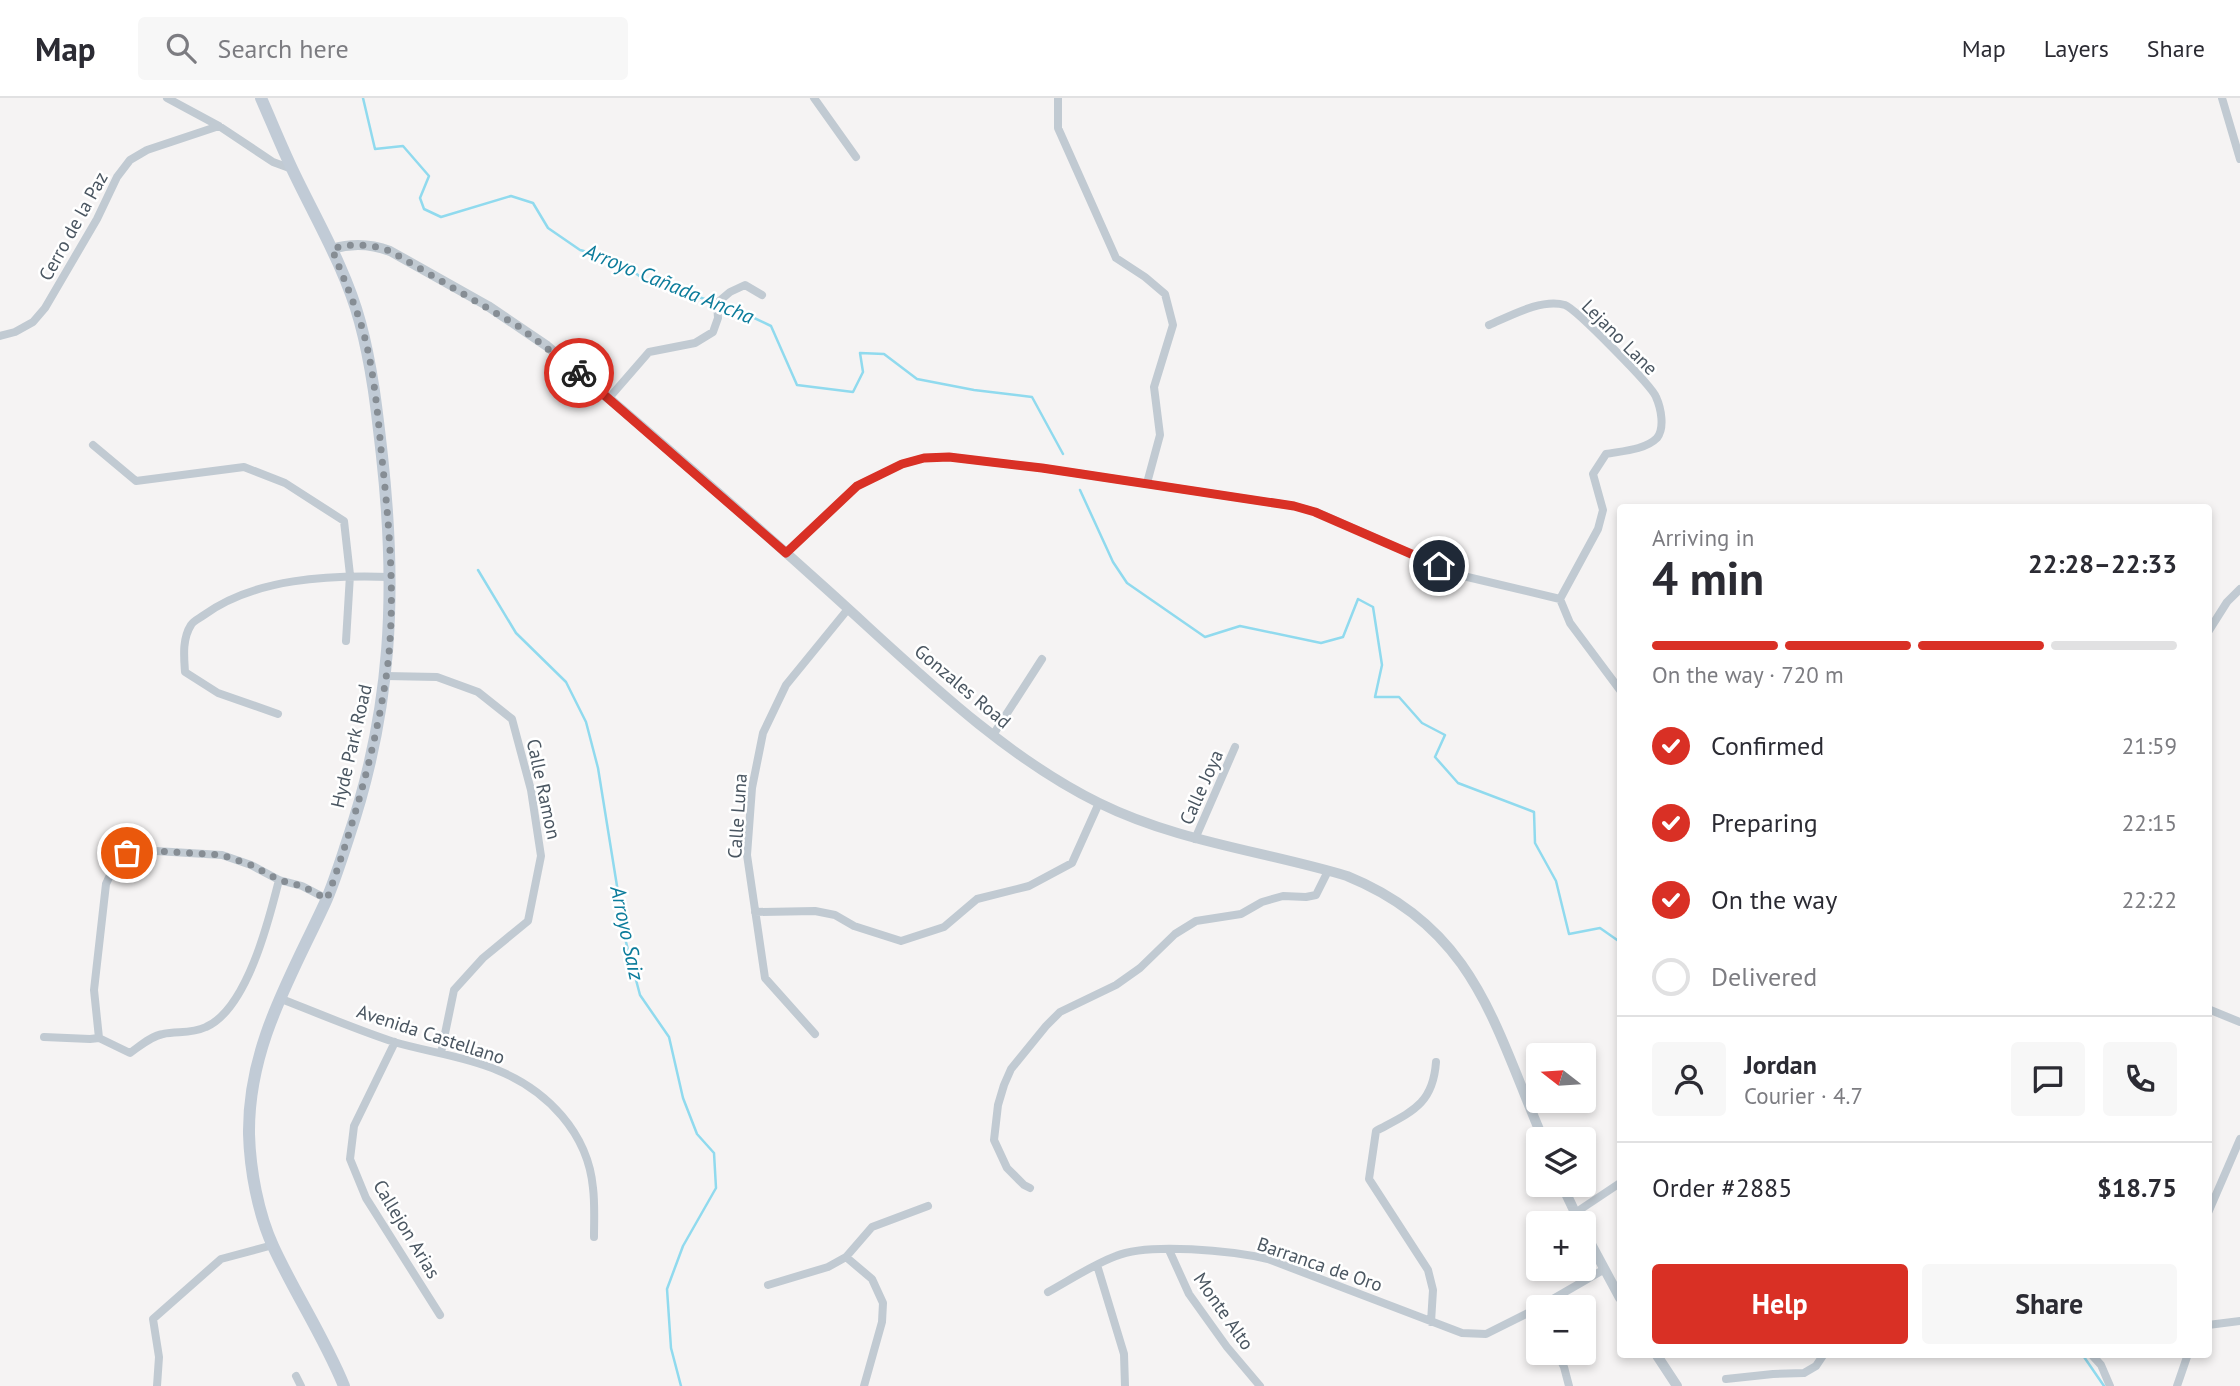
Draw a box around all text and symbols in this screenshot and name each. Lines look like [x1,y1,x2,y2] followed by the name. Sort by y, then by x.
[138,17,628,80] search box
[35,27,96,70] text: Map
[162,29,200,67] icon: search
[218,32,349,65] text: Search here
[1962,33,2006,64] text: Map
[2044,33,2109,64] text: Layers
[2147,33,2205,64] text: Share
[33,167,113,285] street label: Cerro de la Paz
[579,237,759,330] water label: Arroyo Cañada Ancha
[1577,294,1663,380] street label: Lejano Lane
[544,338,614,408] courier
[560,354,598,392] icon: bike
[1652,523,1754,552] text: Arriving in
[1409,536,1469,596] pin
[1420,547,1458,585] icon: home
[2028,547,2177,580] text: 22:28–22:33
[1652,548,1764,608] text: 4 min
[910,639,1016,733] street label: Gonzales Road
[1652,660,1844,689] text: On the way · 720 m
[325,682,377,810] street label: Hyde Park Road
[1652,727,1690,765] icon: check
[1711,729,1824,762] text: Confirmed
[2122,731,2177,760] text: 21:59
[522,736,566,842] street label: Calle Ramon
[1174,746,1228,828] street label: Calle Joya
[722,773,752,859] street label: Calle Luna
[1652,804,1690,842] icon: check
[1711,806,1818,839] text: Preparing
[2122,808,2177,837] text: 22:15
[97,823,157,883] pin
[108,834,146,872] icon: bag
[1652,881,1690,919] icon: check
[604,882,651,983] water label: Arroyo Saiz
[1711,883,1837,916] text: On the way
[2122,885,2177,914] text: 22:22
[1711,960,1817,993] text: Delivered
[354,999,508,1069] street label: Avenida Castellano
[1652,1042,1726,1116] button: person
[2011,1042,2085,1116] button: chat
[2103,1042,2177,1116] button: phone
[1526,1043,1596,1113] north arrow
[1526,1043,1596,1365] map controls
[1744,1048,1817,1081] text: Jordan
[1744,1081,1863,1110] text: Courier · 4.7
[1526,1127,1596,1197] button: layers
[1652,1171,1792,1204] text: Order #2885
[2097,1171,2177,1204] text: $18.75
[368,1175,446,1283] street label: Callejon Arias
[1526,1211,1596,1281] button: +
[1254,1231,1386,1297] street label: Barranca de Oro
[1652,1264,1908,1344] button: Help
[1922,1264,2177,1344] button: Share
[1189,1268,1259,1354] street label: Monte Alto
[1526,1295,1596,1365] button: −

